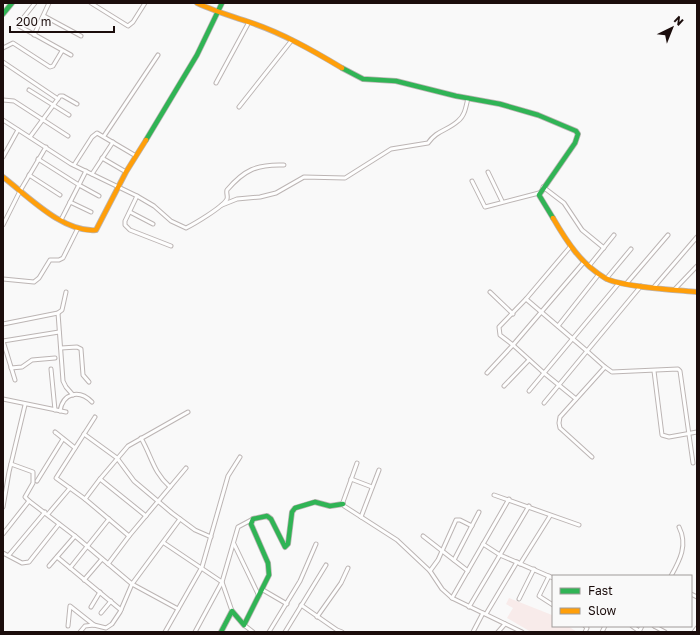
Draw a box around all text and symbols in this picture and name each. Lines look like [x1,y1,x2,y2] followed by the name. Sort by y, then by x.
[10,8,114,34] scale bar
[652,8,692,48] north arrow
[672,13,687,28] text: N
[16,14,51,29] text: 200 m
[552,575,692,627] legend
[588,583,613,598] text: Fast
[588,603,616,618] text: Slow

